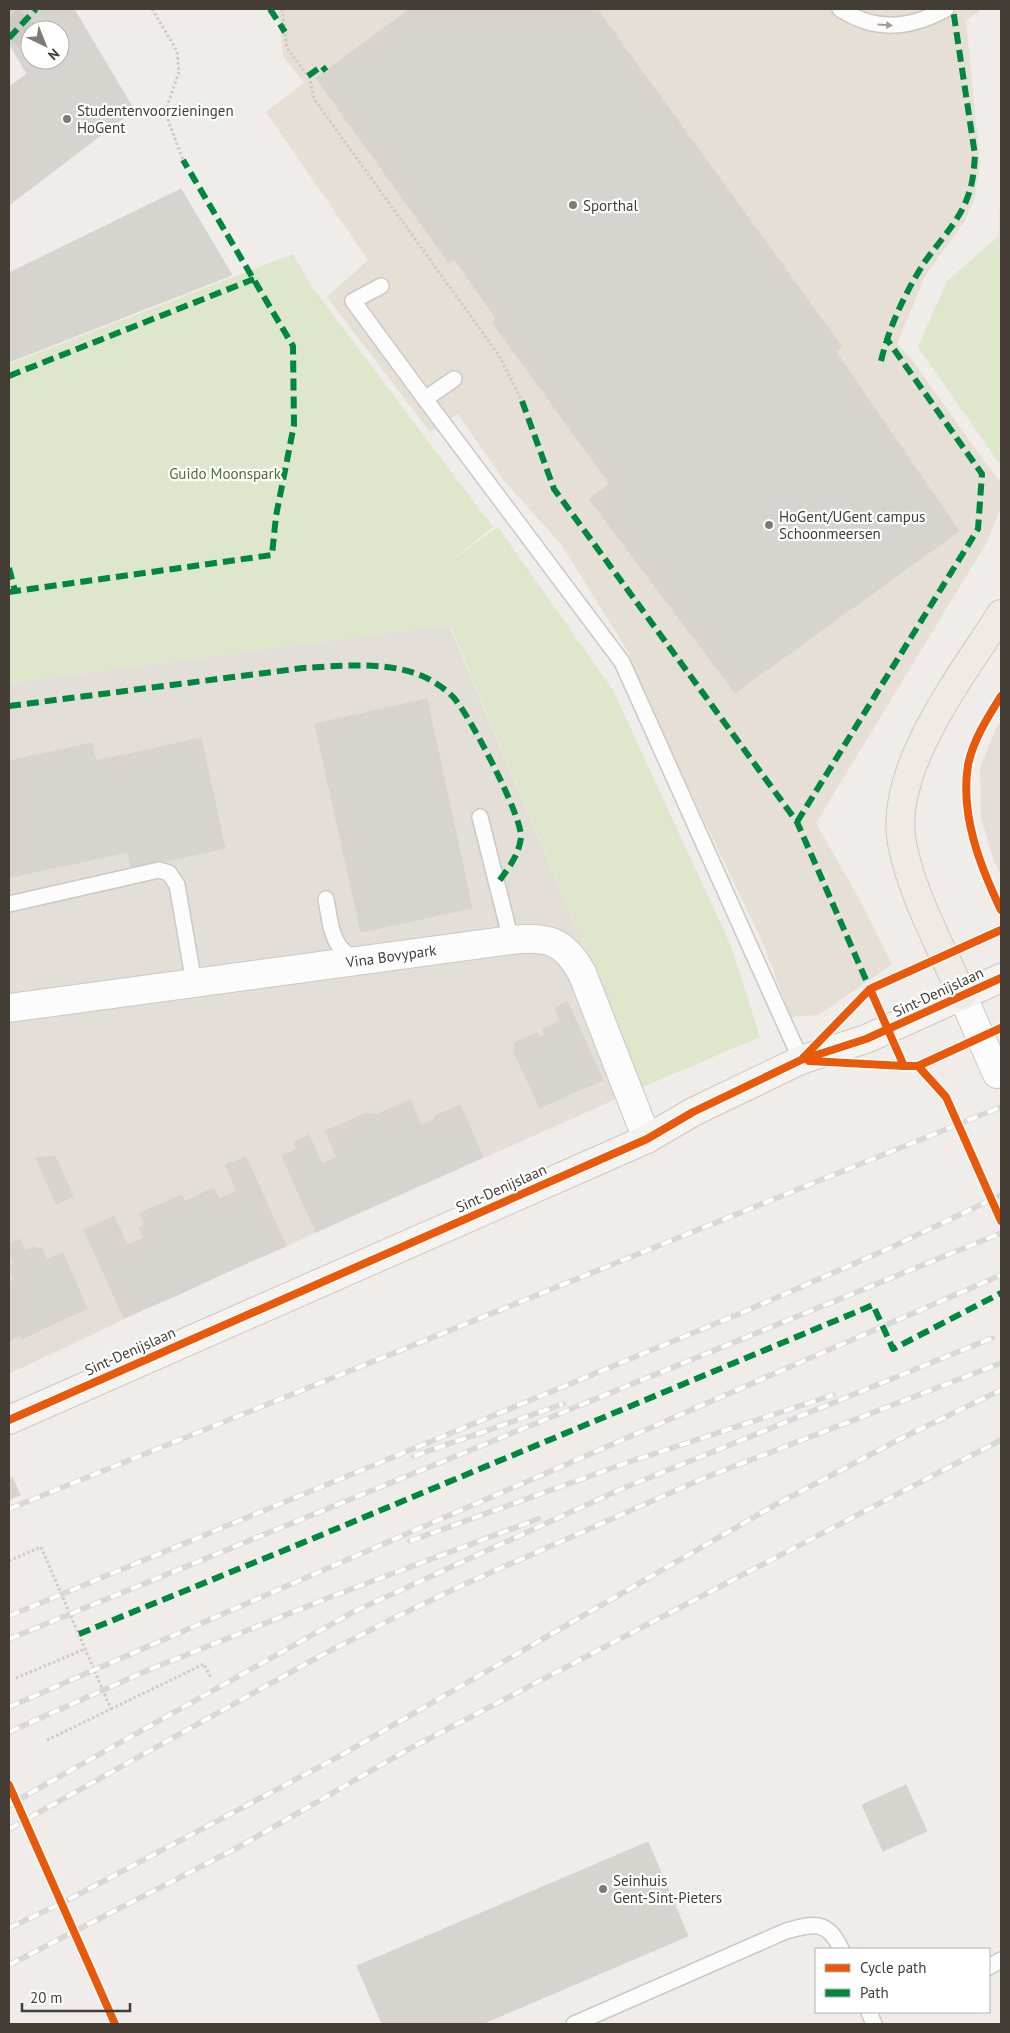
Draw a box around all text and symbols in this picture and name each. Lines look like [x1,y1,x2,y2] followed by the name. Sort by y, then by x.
[20,20,70,70] north arrow
[878,21,894,29] one-way arrow
[44,45,63,64] text: N
[77,101,234,137] place label: Studentenvoorzieningen HoGent
[61,113,73,125] marker: Studentenvoorzieningen HoGent
[583,196,638,215] place label: Sporthal
[567,199,579,211] marker: Sporthal
[169,464,282,483] park label: Guido Moonspark
[779,507,925,543] place label: HoGent/UGent campus Schoonmeersen
[763,519,775,531] marker: HoGent/UGent campus Schoonmeersen
[344,940,438,972] street label: Vina Bovypark
[890,963,986,1021] street label: Sint-Denijslaan
[453,1159,549,1217] street label: Sint-Denijslaan
[82,1322,178,1380] street label: Sint-Denijslaan
[613,1871,722,1907] place label: Seinhuis Gent-Sint-Pieters
[597,1883,609,1895] marker: Seinhuis Gent-Sint-Pieters
[815,1948,990,2013] legend
[860,1958,926,1977] text: Cycle path
[22,1980,130,2012] scale bar
[860,1983,889,2002] text: Path
[30,1988,63,2007] text: 20 m

